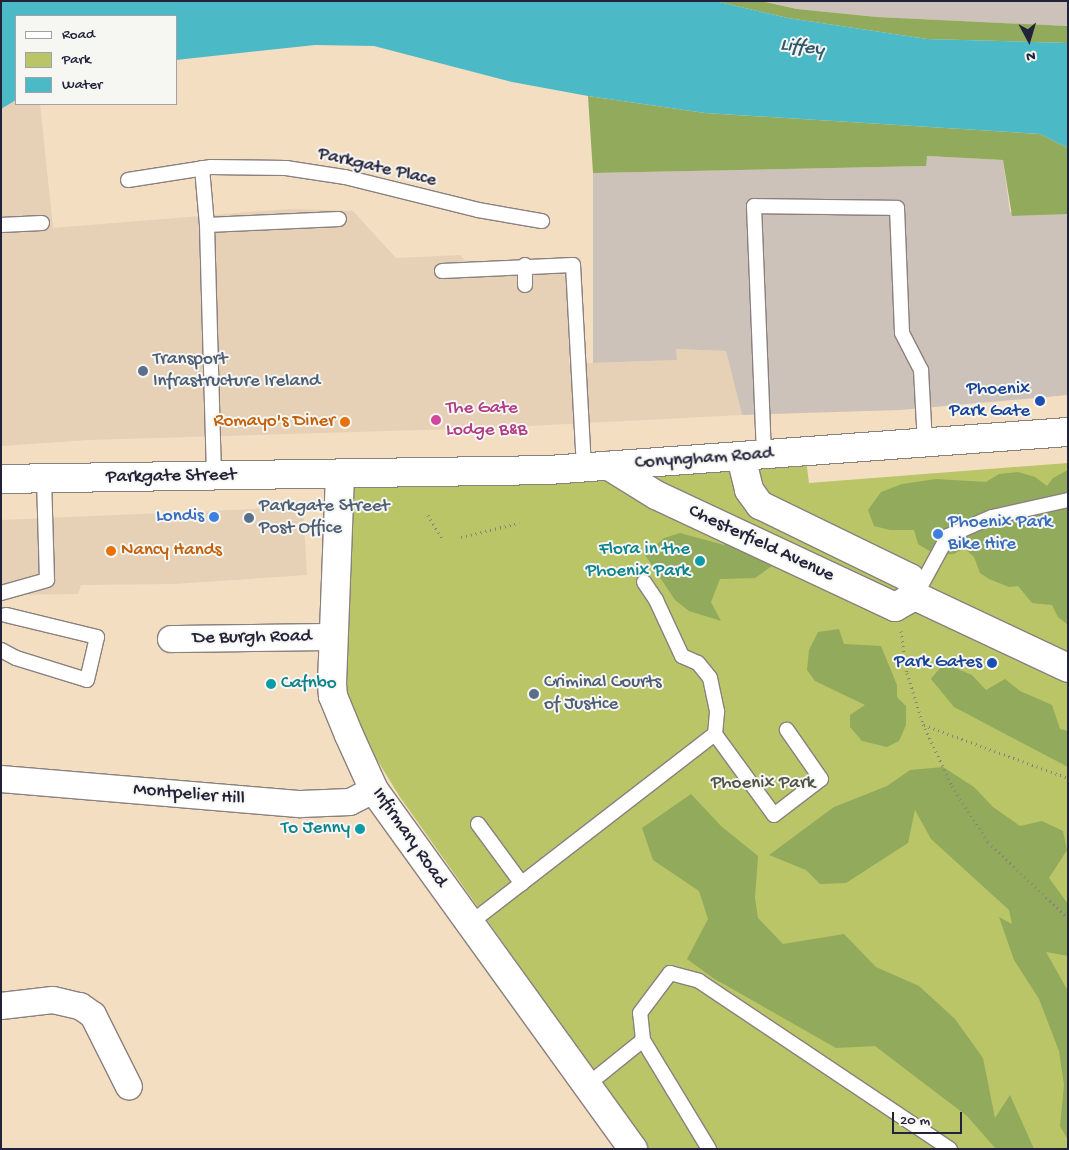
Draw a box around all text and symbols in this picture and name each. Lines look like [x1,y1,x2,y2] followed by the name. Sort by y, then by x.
[15,15,178,105] legend
[1004,15,1054,65] north arrow
[62,26,95,44] text: Road
[779,33,825,63] water label: Liffey
[1025,46,1036,64] text: N
[62,51,91,69] text: Park
[62,76,102,94] text: Water
[315,143,439,193] street label: Parkgate Place
[153,349,320,393] place label: Transport Infrastructure Ireland
[137,365,149,377] marker: Transport Infrastructure Ireland
[949,379,1030,423] place label: Phoenix Park Gate
[1034,395,1046,407] marker: Phoenix Park Gate
[446,398,527,442] place label: The Gate Lodge B&B
[214,411,335,433] place label: Romayo's Diner
[430,414,442,426] marker: The Gate Lodge B&B
[339,416,351,428] marker: Romayo's Diner
[634,443,774,475] street label: Conyngham Road
[106,464,236,490] street label: Parkgate Street
[259,496,389,540] place label: Parkgate Street Post Office
[684,500,838,588] street label: Chesterfield Avenue
[156,506,204,528] place label: Londis
[208,511,220,523] marker: Londis
[243,512,255,524] marker: Parkgate Street Post Office
[948,512,1052,556] place label: Phoenix Park Bike Hire
[932,528,944,540] marker: Phoenix Park Bike Hire
[586,539,690,583] place label: Flora in the Phoenix Park
[121,540,222,562] place label: Nancy Hands
[105,545,117,557] marker: Nancy Hands
[694,555,706,567] marker: Flora in the Phoenix Park
[192,626,312,650] street label: De Burgh Road
[894,652,982,674] place label: Park Gates
[986,657,998,669] marker: Park Gates
[544,672,662,716] place label: Criminal Courts of Justice
[281,673,337,695] place label: Cafnbo
[265,678,277,690] marker: Cafnbo
[528,688,540,700] marker: Criminal Courts of Justice
[711,773,815,795] park label: Phoenix Park
[132,779,246,811] street label: Montpelier Hill
[366,784,452,892] street label: Infirmary Road
[281,818,350,840] place label: To Jenny
[354,823,366,835] marker: To Jenny
[894,1102,964,1134] scale bar
[900,1112,930,1130] text: 20 m

